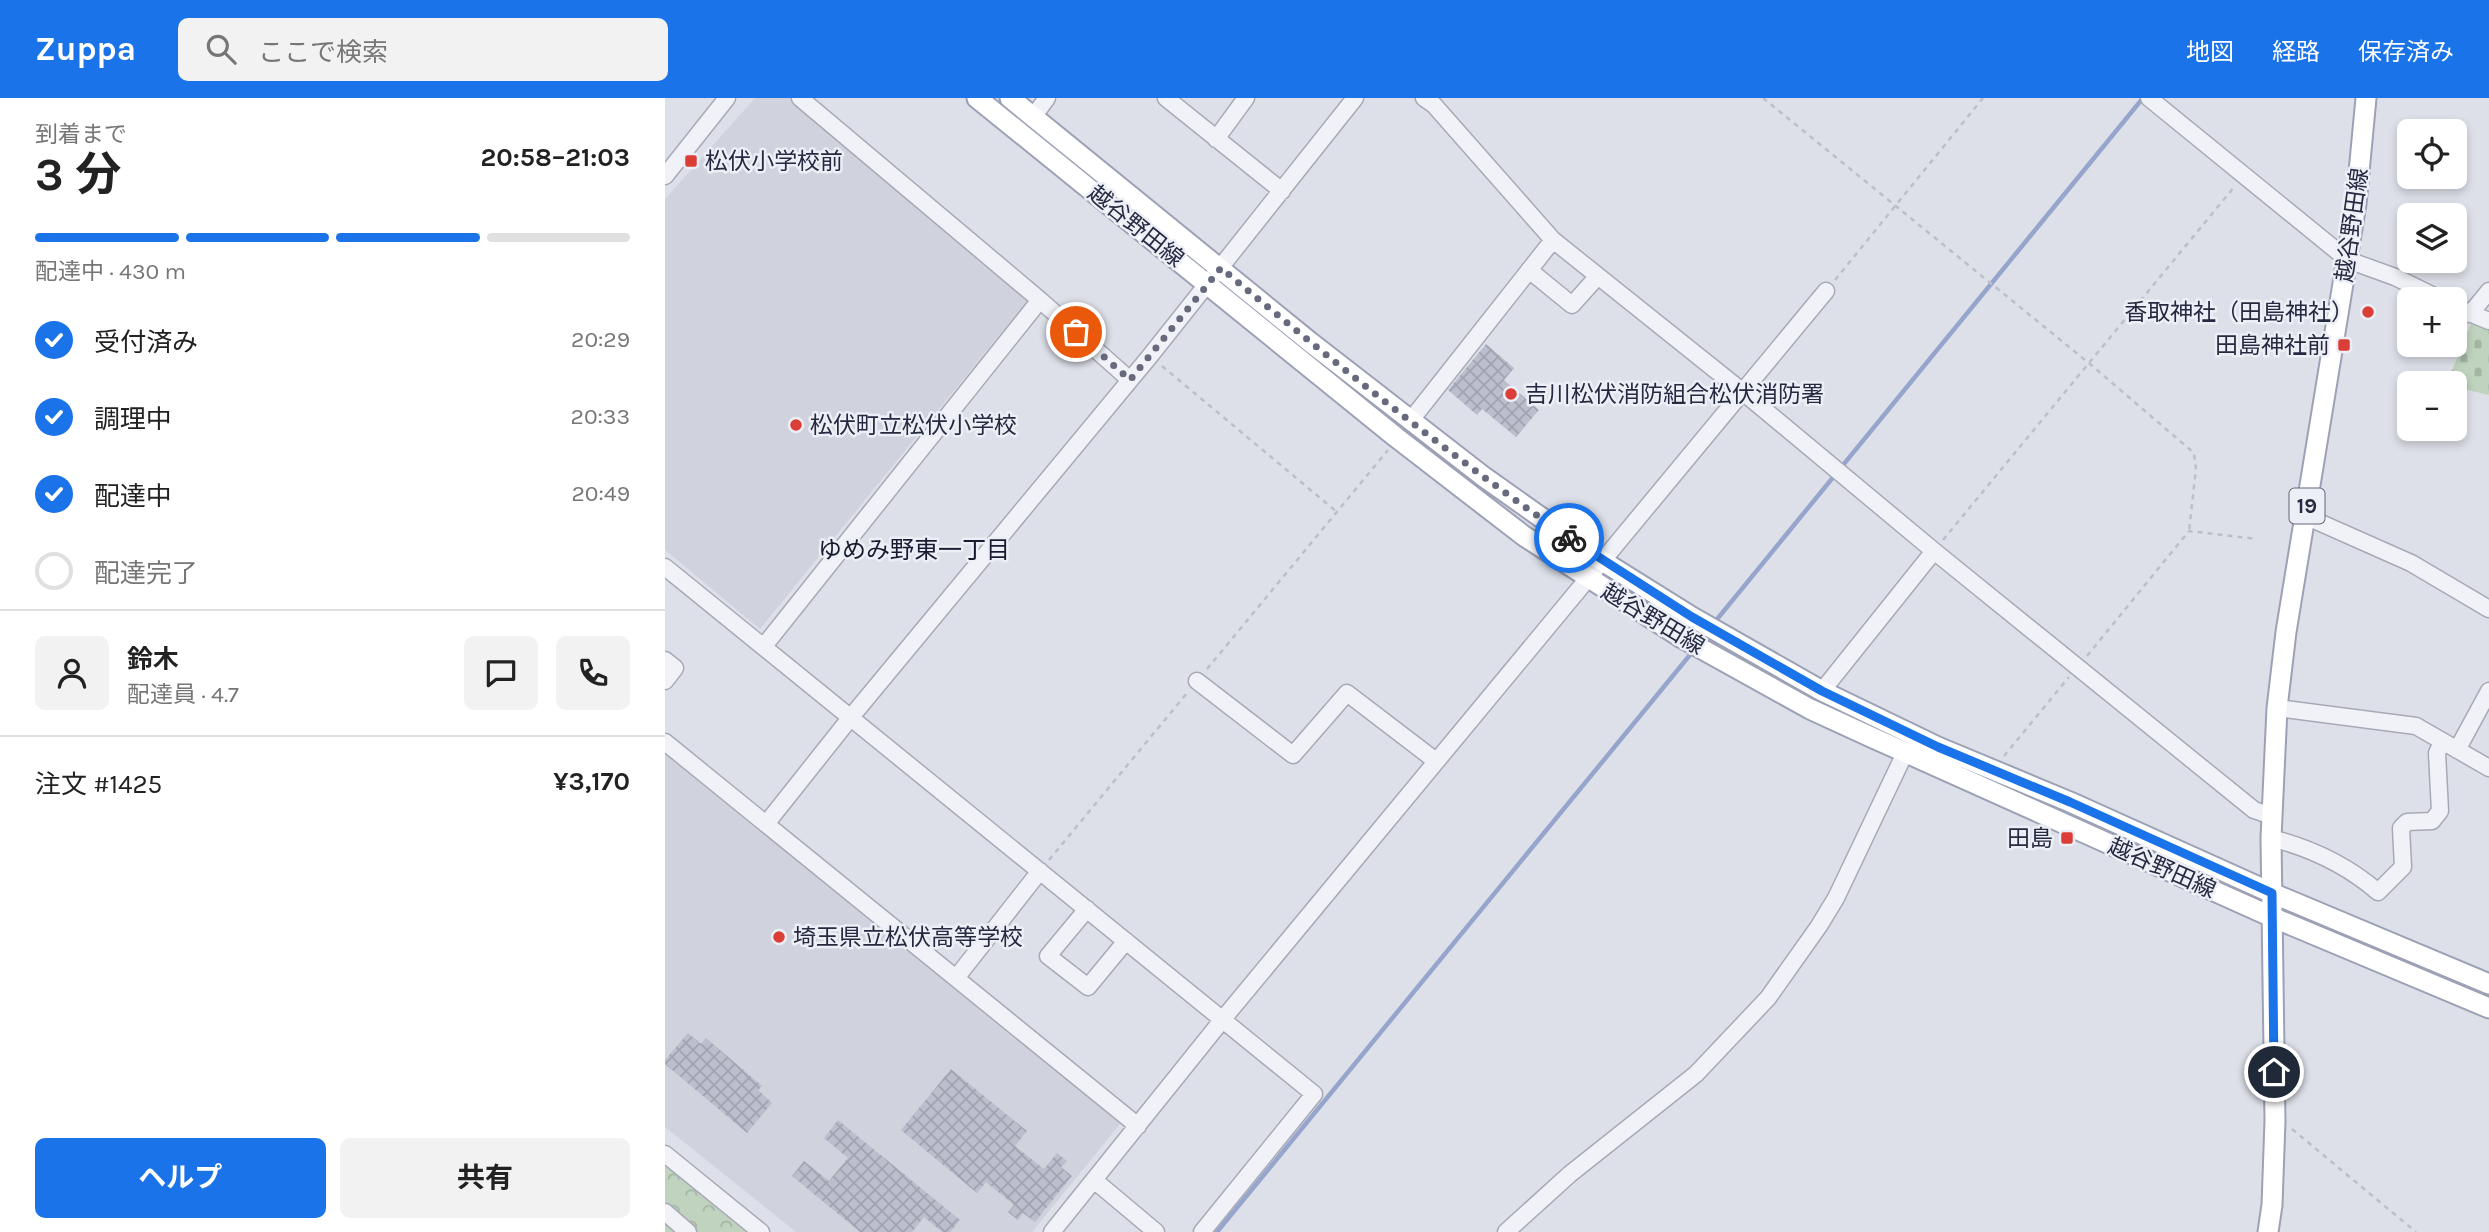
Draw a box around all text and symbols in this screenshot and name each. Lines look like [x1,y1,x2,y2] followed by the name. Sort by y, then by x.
[178,18,668,81] search box
[35,30,136,68] text: Zuppa
[202,30,240,68] icon: search
[258,37,388,68] text: ここで検索
[2186,38,2234,66] text: 地図
[2272,38,2320,66] text: 経路
[2358,38,2454,66] text: 保存済み
[2397,119,2467,441] map controls
[2397,119,2467,189] button: locate
[35,121,127,148] text: 到着まで
[481,142,630,173] text: 20:58–21:03
[35,148,121,202] text: 3 分
[705,148,843,175] place label: 松伏小学校前
[683,153,699,169] marker: 松伏小学校前
[2331,166,2373,284] street label: 越谷野田線
[1083,179,1189,273] street label: 越谷野田線
[2397,203,2467,273] button: layers
[35,258,186,285] text: 配達中 · 430 m
[2397,287,2467,357] button: +
[2124,299,2354,326] place label: 香取神社（田島神社）
[1046,302,1106,362] pin
[2360,304,2376,320] marker: 香取神社（田島神社）
[1057,313,1095,351] icon: bag
[35,321,73,359] icon: check
[571,326,630,353] text: 20:29
[94,327,198,358] text: 受付済み
[2215,332,2330,359] place label: 田島神社前
[2336,337,2352,353] marker: 田島神社前
[2397,371,2467,441] button: −
[1525,381,1824,408] place label: 吉川松伏消防組合松伏消防署
[1503,386,1519,402] marker: 吉川松伏消防組合松伏消防署
[35,398,73,436] icon: check
[571,403,630,430] text: 20:33
[94,404,172,435] text: 調理中
[810,412,1017,439] place label: 松伏町立松伏小学校
[788,417,804,433] marker: 松伏町立松伏小学校
[35,475,73,513] icon: check
[572,480,630,507] text: 20:49
[94,481,172,512] text: 配達中
[2289,488,2325,524] road number: 19
[1534,503,1604,573] courier
[1550,519,1588,557] icon: bike
[818,536,1010,564] district label: ゆめみ野東一丁目
[94,558,198,589] text: 配達完了
[1597,578,1709,660] street label: 越谷野田線
[35,636,109,710] button: person
[464,636,538,710] button: chat
[556,636,630,710] button: phone
[127,644,179,675] text: 鈴木
[127,681,239,708] text: 配達員 · 4.7
[553,766,630,797] text: ¥3,170
[35,769,162,800] text: 注文 #1425
[2007,825,2053,852] place label: 田島
[2059,830,2075,846] marker: 田島
[2104,832,2220,904] street label: 越谷野田線
[793,924,1023,951] place label: 埼玉県立松伏高等学校
[771,929,787,945] marker: 埼玉県立松伏高等学校
[2244,1042,2304,1102] pin
[2255,1053,2293,1091] icon: home
[35,1138,326,1218] button: ヘルプ
[340,1138,630,1218] button: 共有

